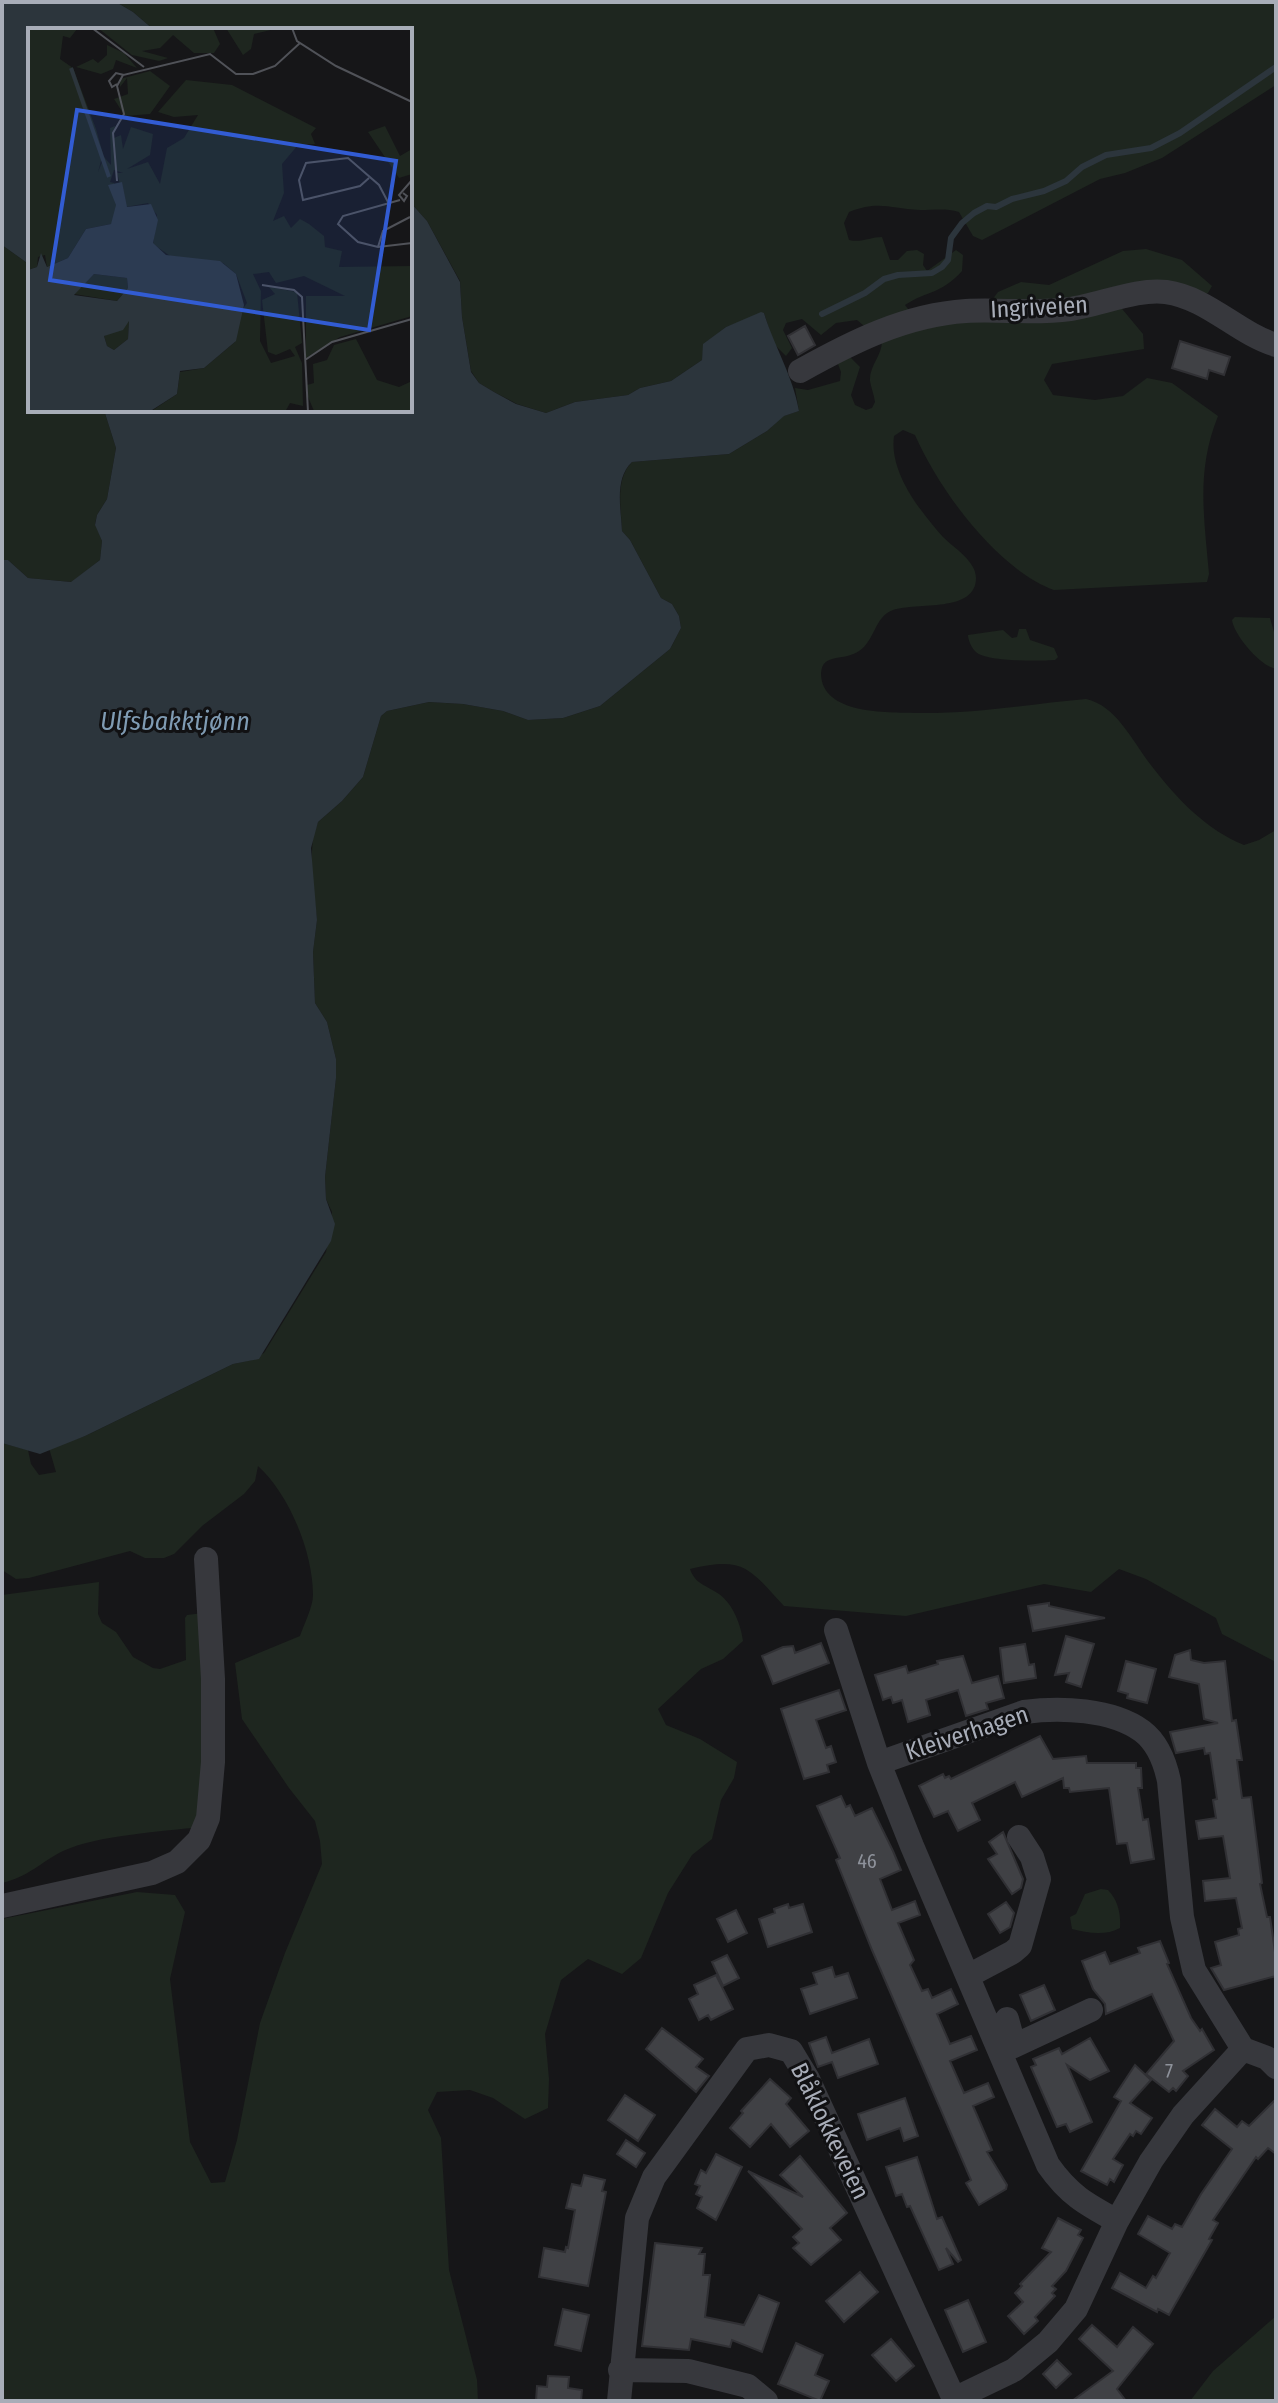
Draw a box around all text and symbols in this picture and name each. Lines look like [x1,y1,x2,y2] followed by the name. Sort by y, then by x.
[28,28,412,412] inset map
[990,290,1088,324] street label: Ingriveien
[100,706,250,737] water label: Ulfsbakktjønn
[902,1700,1032,1766] street label: Kleiverhagen
[857,1849,877,1873] house number: 46
[785,2058,875,2204] street label: Blåklokkeveien
[1165,2059,1173,2083] house number: 7

